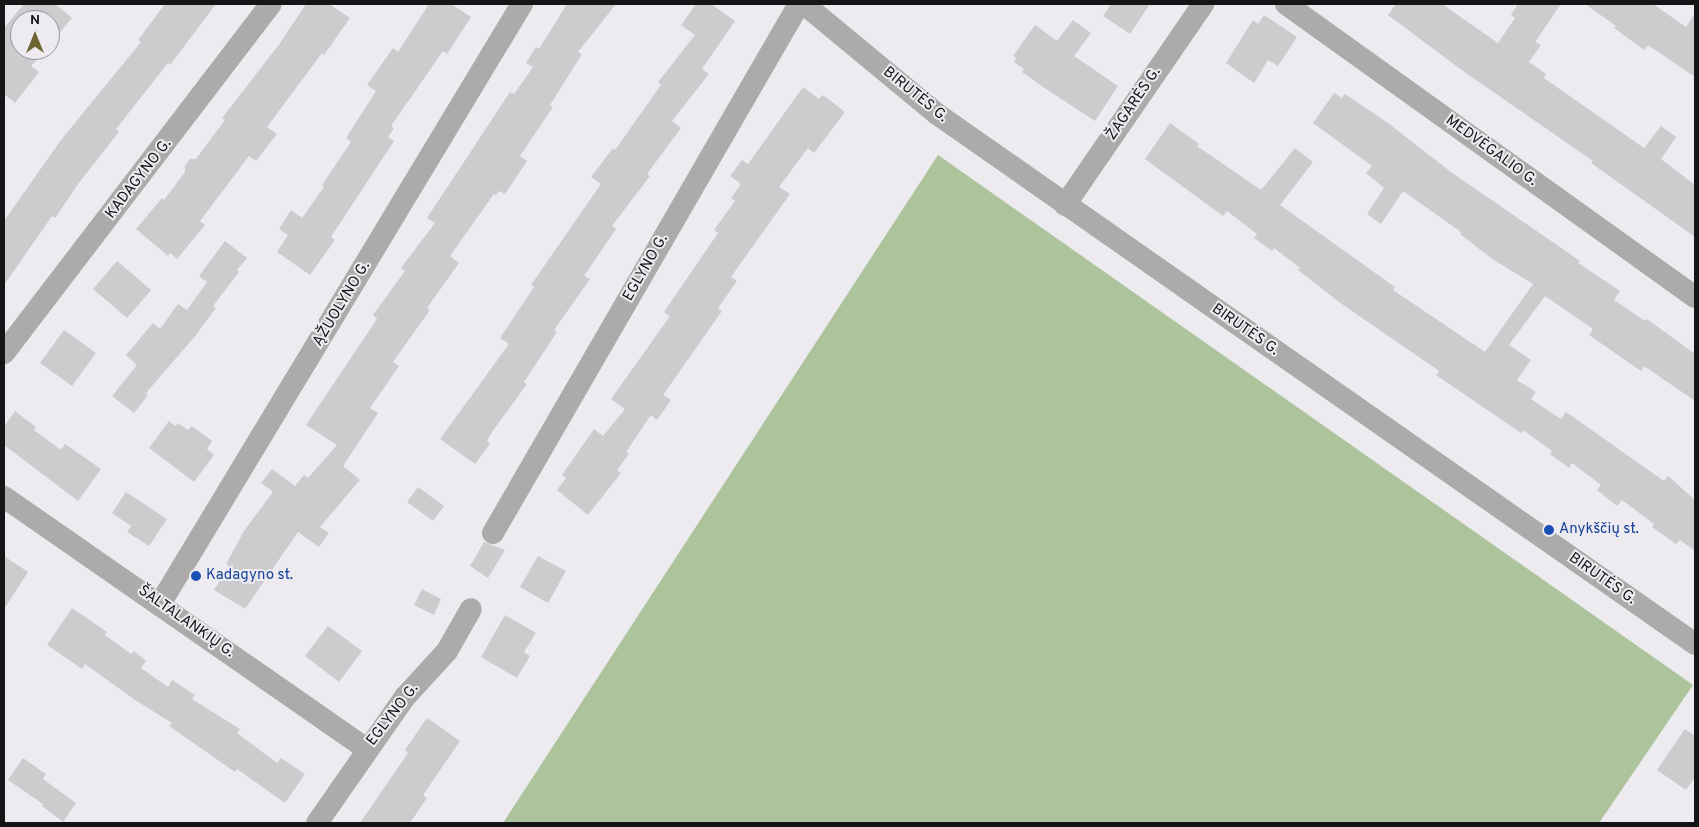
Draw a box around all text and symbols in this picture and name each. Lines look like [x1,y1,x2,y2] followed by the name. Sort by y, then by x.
[10,10,60,60] north arrow
[30,12,40,29] text: N
[879,64,951,126] street label: BIRUTĖS G.
[1103,64,1165,144] street label: ŽAGARĖS G.
[1442,112,1540,190] street label: MEDVĖGALIO G.
[102,135,176,223] street label: KADAGYNO G.
[620,231,672,305] street label: EGLYNO G.
[310,258,374,350] street label: ĄŽUOLYNO G.
[1208,300,1282,360] street label: BIRUTĖS G.
[1559,521,1639,539] place label: Anykščių st.
[1543,524,1555,536] marker: Anykščių st.
[1565,549,1639,609] street label: BIRUTĖS G.
[206,567,293,585] place label: Kadagyno st.
[190,570,202,582] marker: Kadagyno st.
[134,582,238,662] street label: ŠALTALANKIŲ G.
[363,680,423,750] street label: EGLYNO G.

